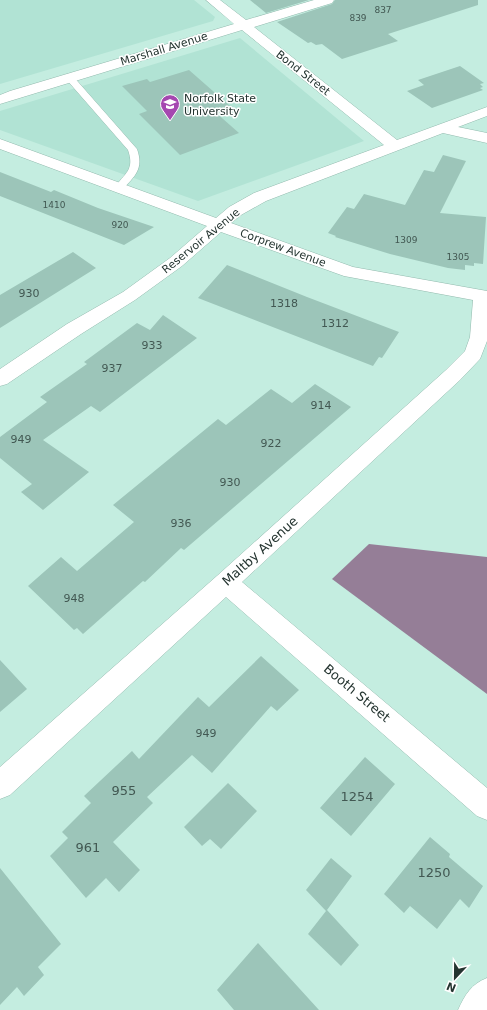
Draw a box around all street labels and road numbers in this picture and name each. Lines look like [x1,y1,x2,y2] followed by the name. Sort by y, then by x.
[119,29,209,68] street label: Marshall Avenue
[273,48,333,99] street label: Bond Street
[160,206,243,276] street label: Reservoir Avenue
[238,226,328,270] street label: Corprew Avenue
[219,513,301,589] street label: Maltby Avenue
[321,661,393,725] street label: Booth Street

